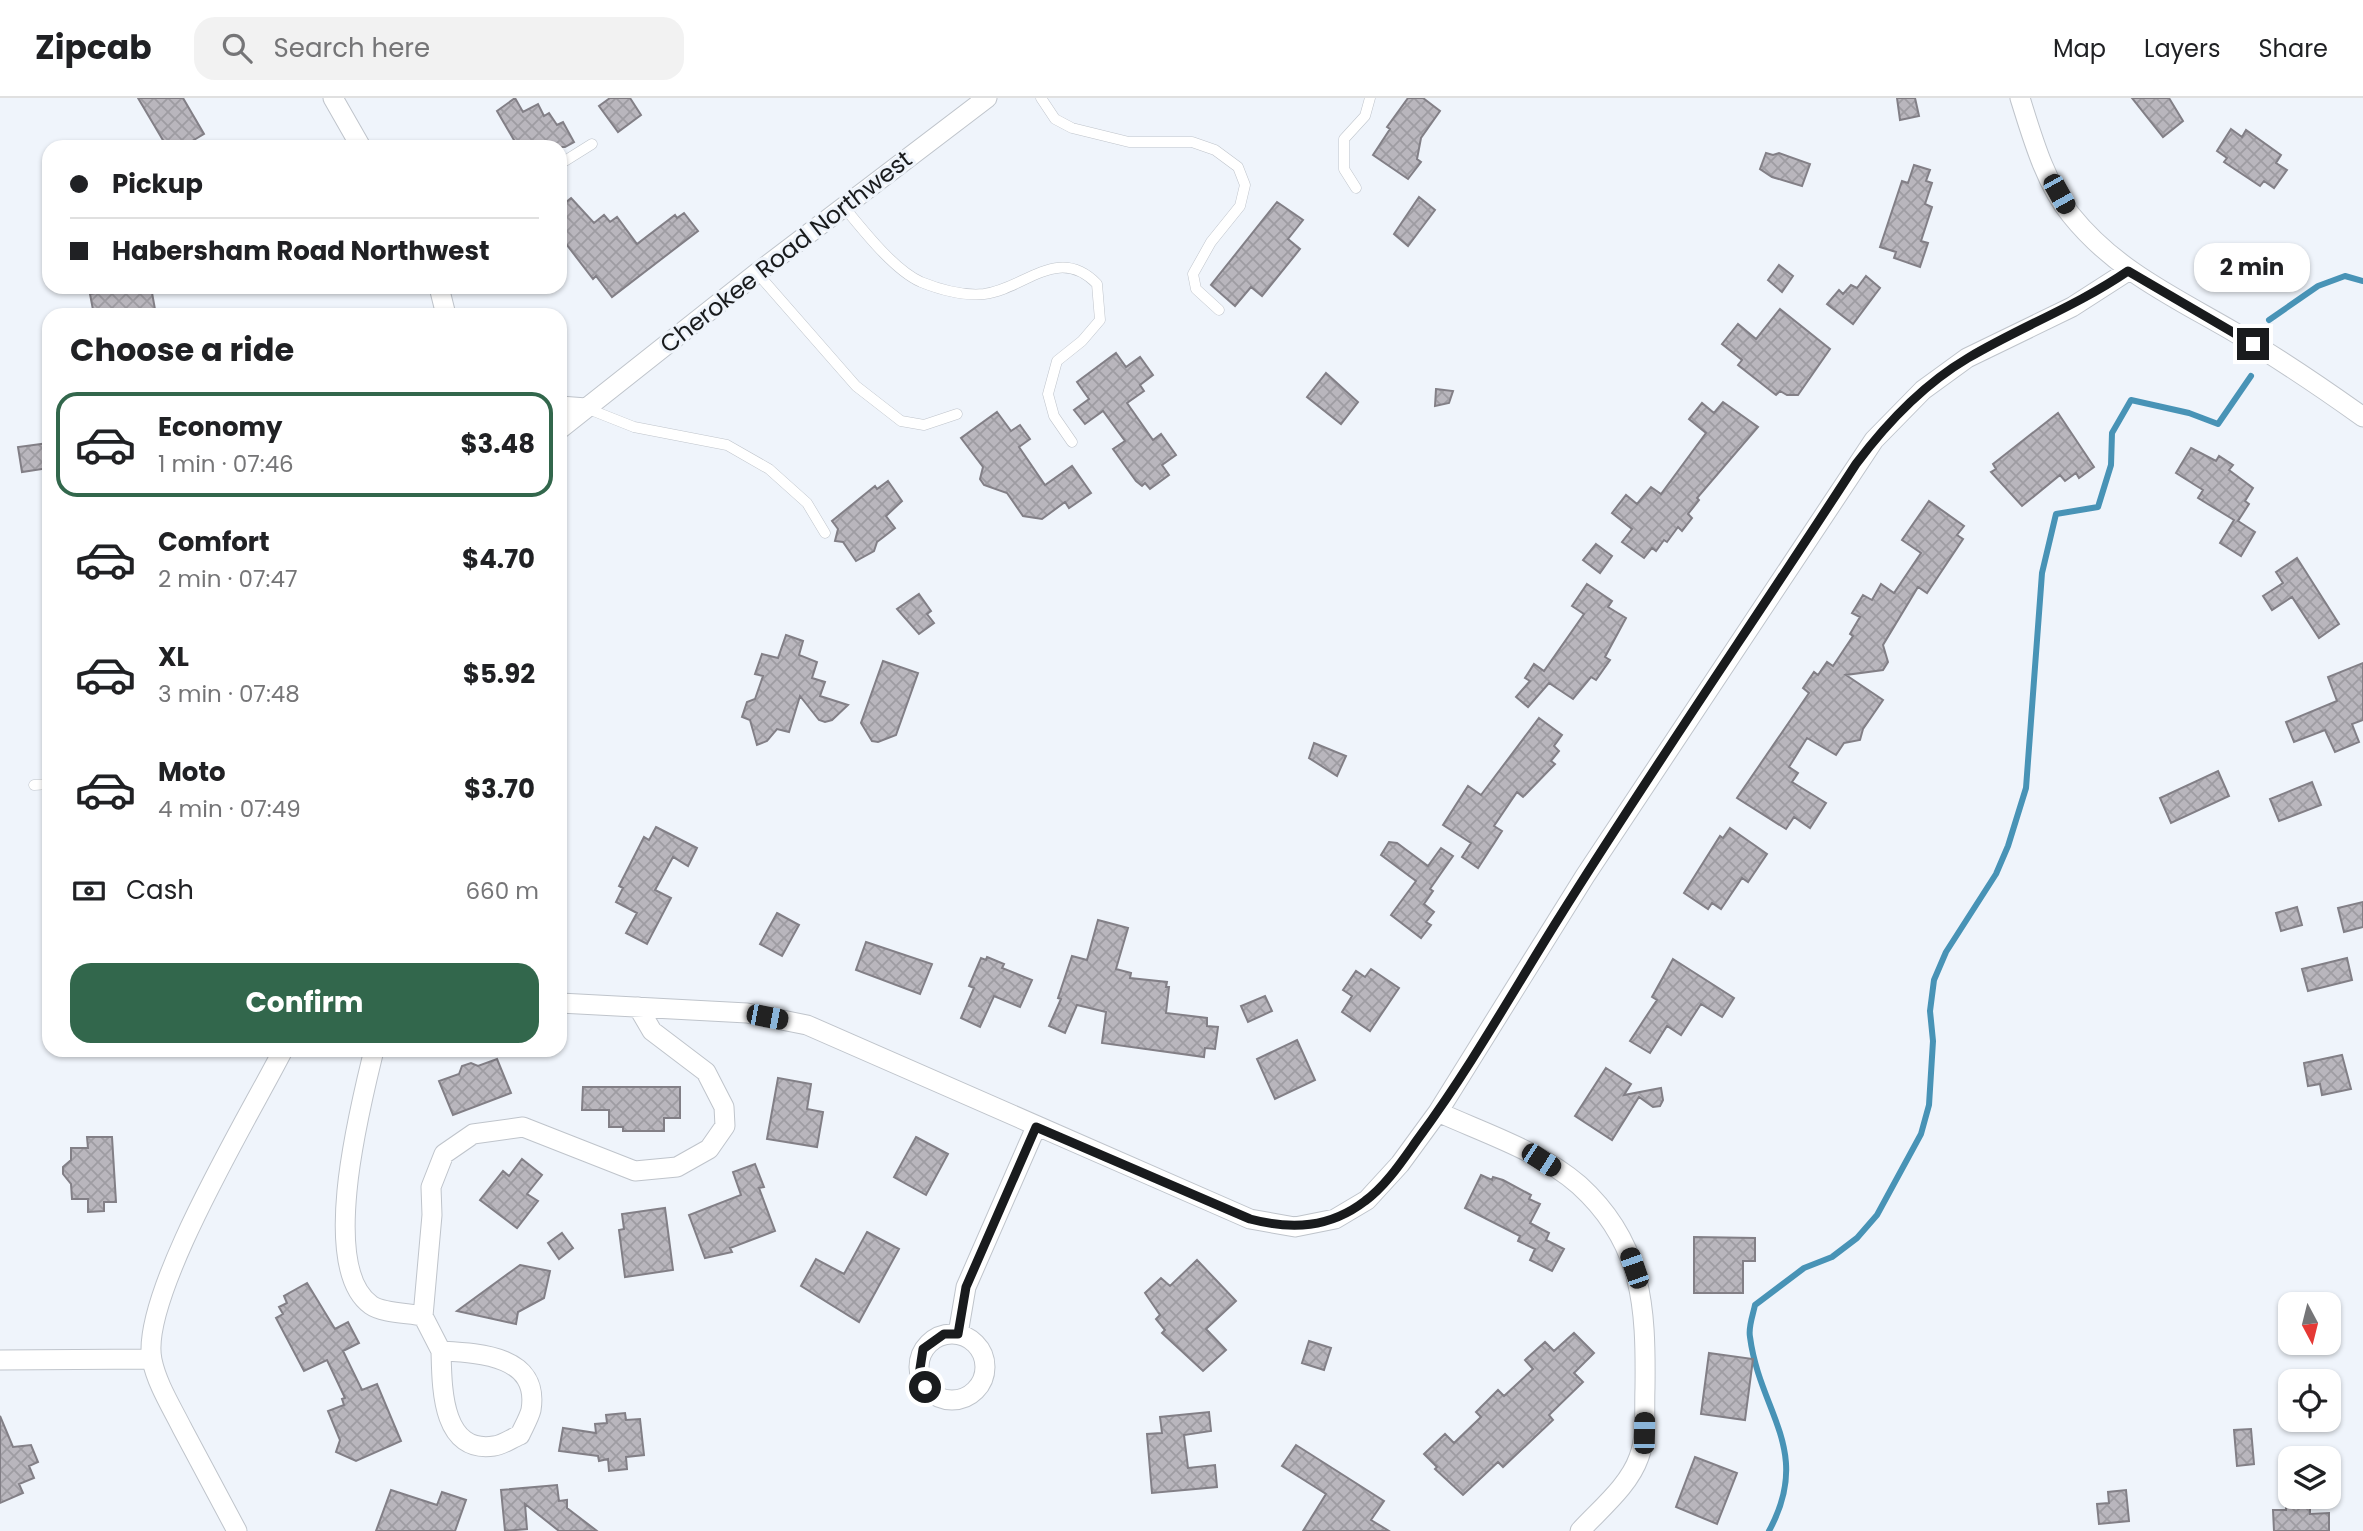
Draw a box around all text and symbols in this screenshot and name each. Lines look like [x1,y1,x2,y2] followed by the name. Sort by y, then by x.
[194,17,684,80] search box
[35,24,152,71] text: Zipcab
[218,29,256,67] icon: search
[274,30,430,66] text: Search here
[2053,32,2106,65] text: Map
[2144,32,2220,65] text: Layers
[2258,32,2328,65] text: Share
[653,143,919,361] street label: Cherokee Road Northwest
[112,166,203,202] text: Pickup
[2040,171,2079,217] car
[112,233,489,269] text: Habersham Road Northwest
[2195,243,2311,292] callout: 2 min
[2220,251,2284,283] text: 2 min
[70,327,294,372] text: Choose a ride
[2237,328,2269,360] route end
[158,409,282,445] text: Economy
[74,413,137,476] icon: car
[460,426,535,462] text: $3.48
[158,448,294,480] text: 1 min · 07:46
[158,524,270,560] text: Comfort
[74,528,137,591] icon: car
[462,541,535,577] text: $4.70
[158,563,298,595] text: 2 min · 07:47
[158,639,189,675] text: XL
[74,643,137,706] icon: car
[463,656,535,692] text: $5.92
[158,678,300,710] text: 3 min · 07:48
[158,754,226,790] text: Moto
[74,758,137,821] icon: car
[464,771,535,807] text: $3.70
[158,793,301,825] text: 4 min · 07:49
[70,872,108,910] icon: cash
[126,872,194,908] text: Cash
[466,875,539,907] text: 660 m
[70,963,539,1043] button: Confirm
[745,1003,790,1031] car
[1518,1140,1565,1180] car
[1618,1245,1651,1291] car
[2278,1292,2342,1354] north arrow
[2278,1292,2341,1509] map controls
[2278,1369,2341,1432] button: locate
[909,1371,941,1403] route start
[1634,1412,1655,1454] car
[2278,1446,2341,1509] button: layers

